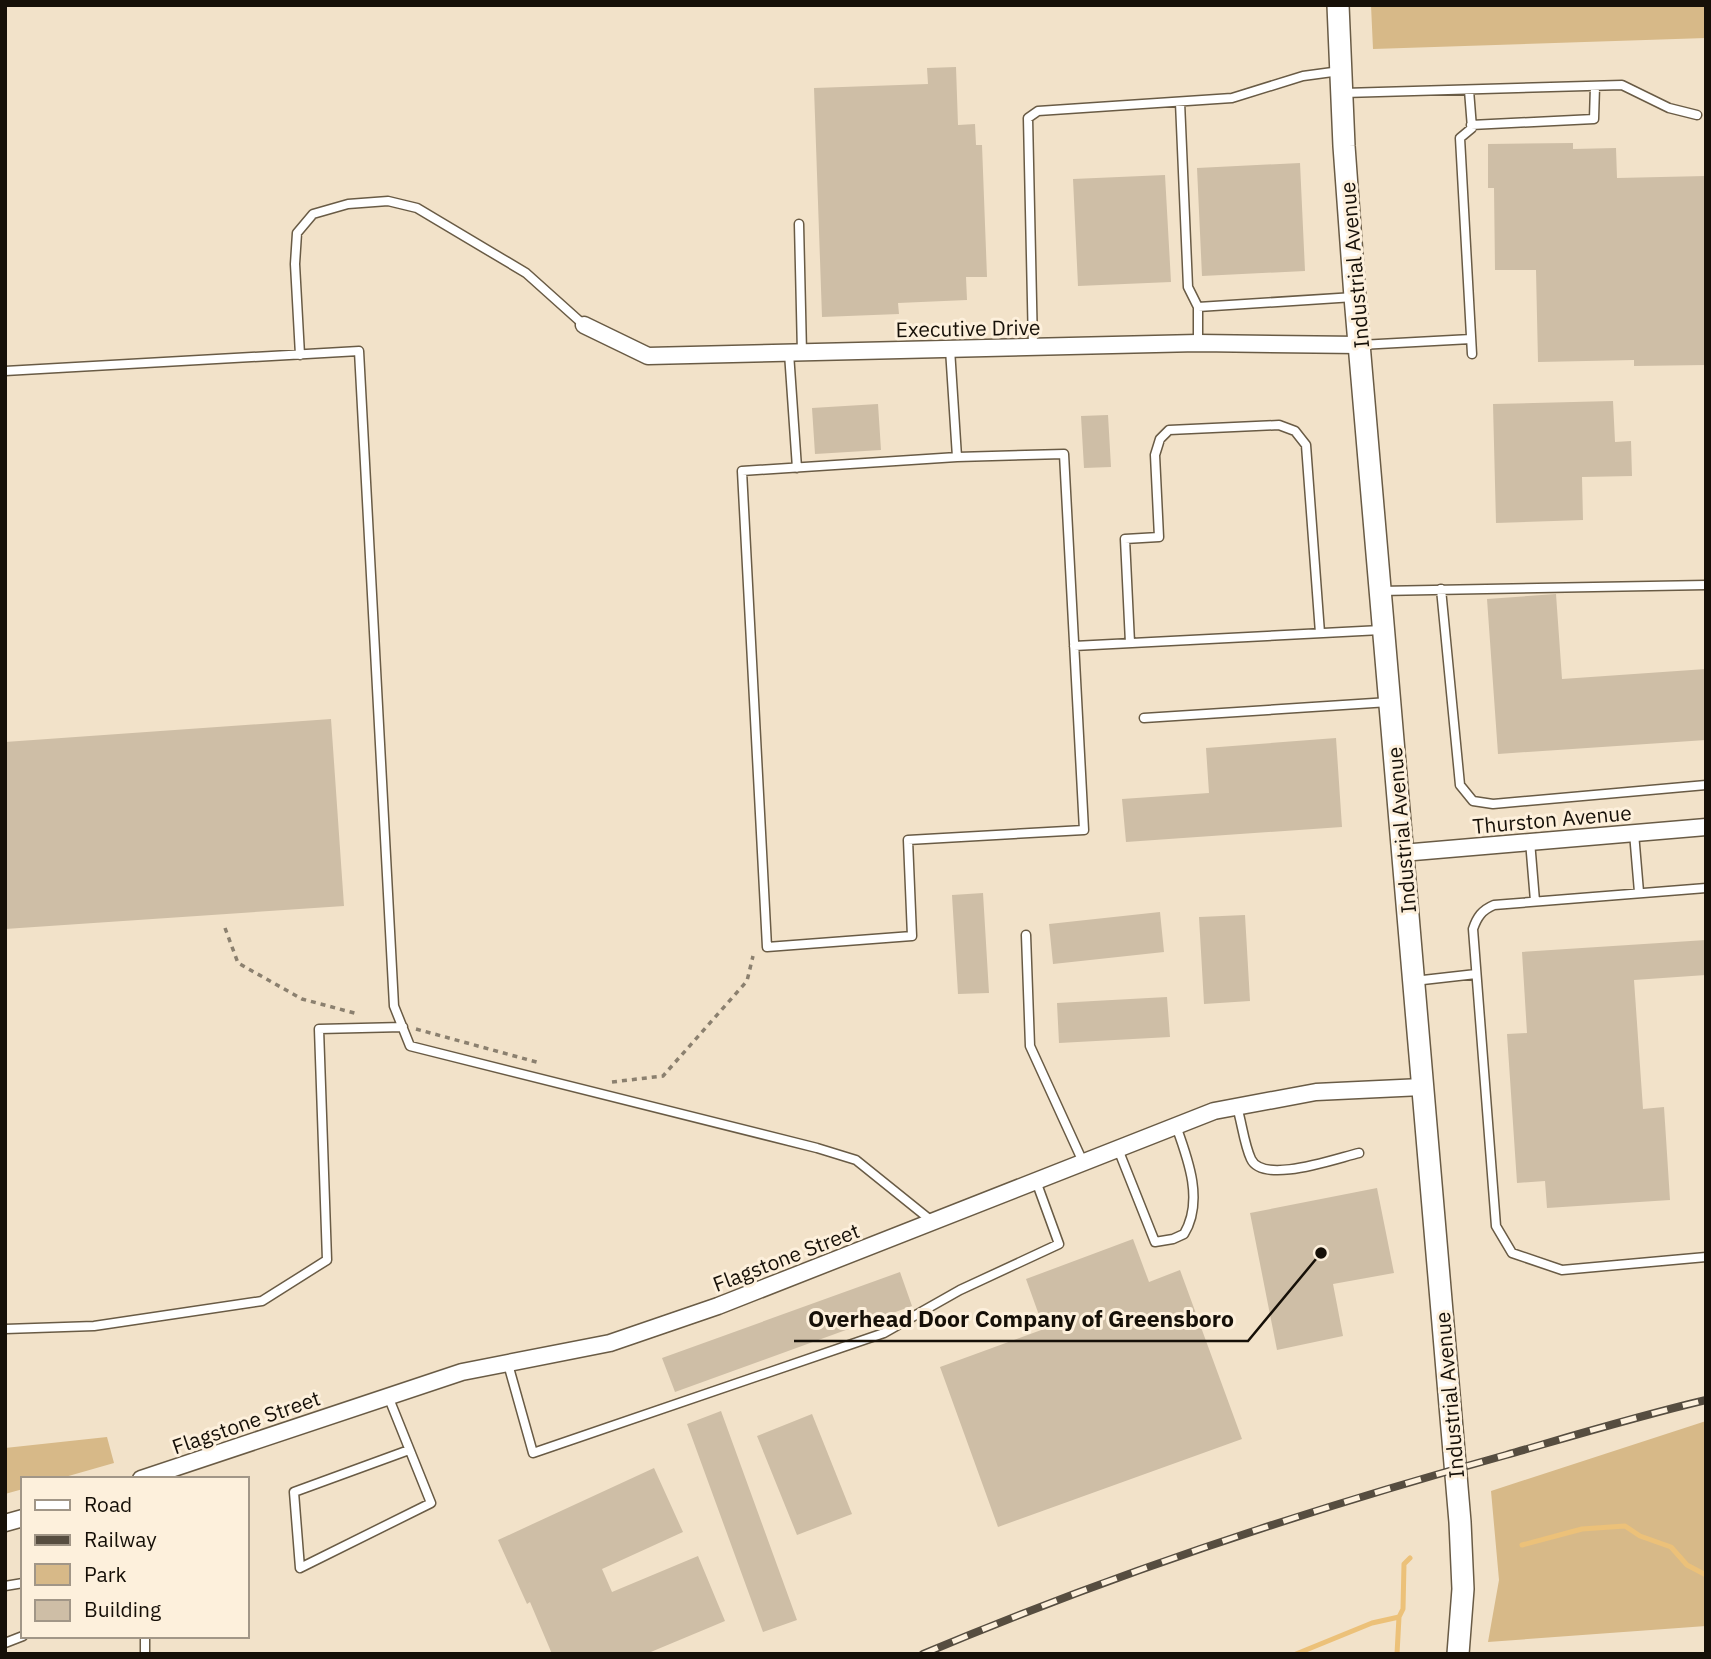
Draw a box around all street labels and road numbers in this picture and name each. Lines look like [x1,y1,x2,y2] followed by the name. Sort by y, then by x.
[1333,181,1375,349] street label: Industrial Avenue
[895,313,1041,343] street label: Executive Drive
[1380,746,1422,914] street label: Industrial Avenue
[1471,798,1633,840] street label: Thurston Avenue
[709,1216,863,1298] street label: Flagstone Street
[1428,1311,1470,1479] street label: Industrial Avenue
[168,1384,324,1460] street label: Flagstone Street

